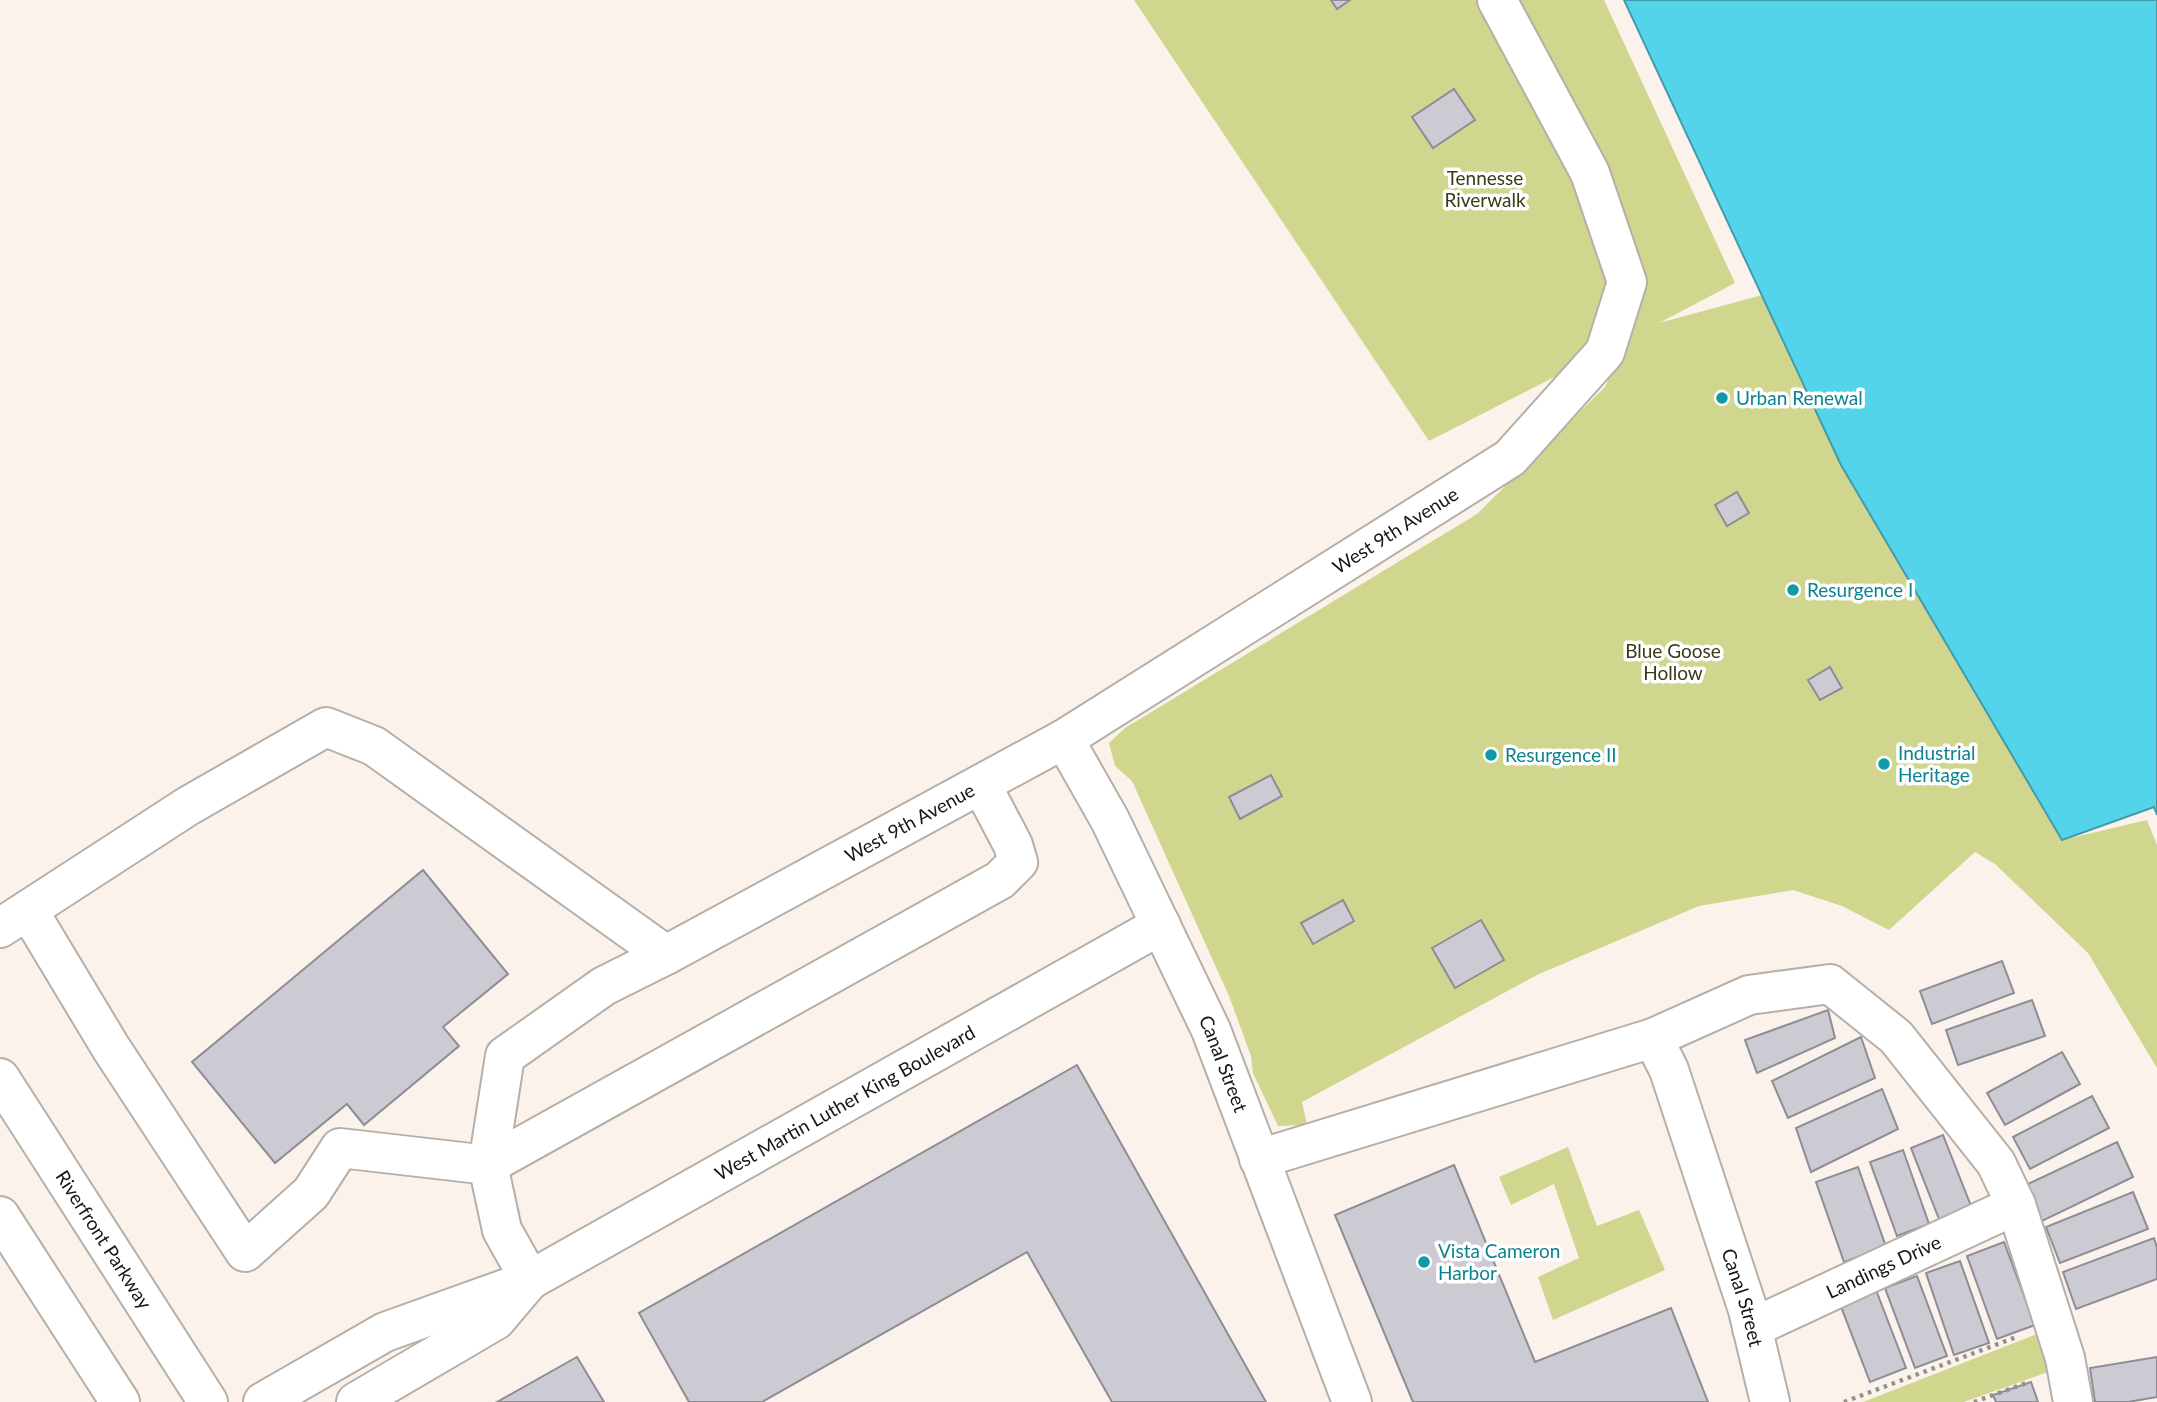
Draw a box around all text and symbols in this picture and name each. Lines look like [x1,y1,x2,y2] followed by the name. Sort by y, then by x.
[1444,166,1526,211] park label: Tennesse Riverwalk
[1736,386,1863,409] place label: Urban Renewal
[1714,390,1730,406] marker: Urban Renewal
[1328,482,1462,578] street label: West 9th Avenue
[1807,578,1913,601] place label: Resurgence I
[1785,582,1801,598] marker: Resurgence I
[1625,639,1721,684] park label: Blue Goose Hollow
[1898,741,1975,786] place label: Industrial Heritage
[1505,743,1617,766] place label: Resurgence II
[1483,747,1499,763] marker: Resurgence II
[1876,756,1892,772] marker: Industrial Heritage
[841,778,978,867] street label: West 9th Avenue
[1195,1011,1253,1115] street label: Canal Street
[711,1020,979,1185] street label: West Martin Luther King Boulevard
[51,1166,157,1313] street label: Riverfront Parkway
[1822,1230,1944,1303] street label: Landings Drive
[1438,1239,1560,1284] place label: Vista Cameron Harbor
[1717,1245,1768,1349] street label: Canal Street
[1416,1254,1432,1270] marker: Vista Cameron Harbor

